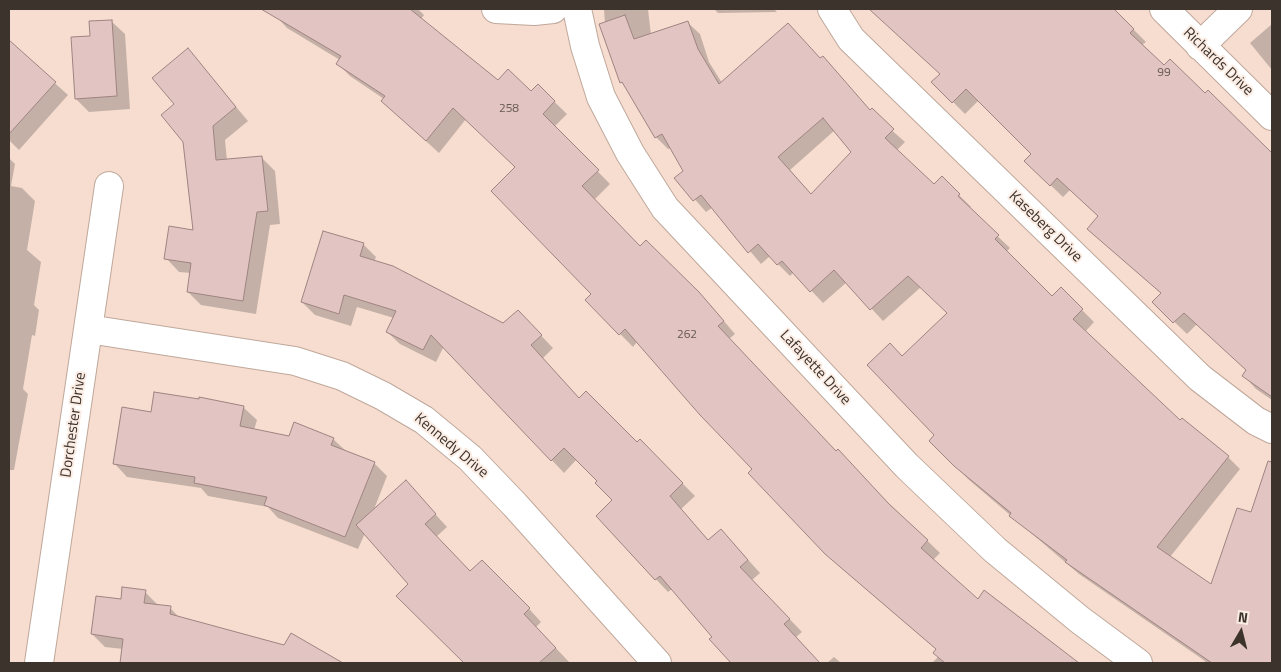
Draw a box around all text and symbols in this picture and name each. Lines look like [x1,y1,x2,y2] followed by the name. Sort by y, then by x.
[1179,24,1257,100] street label: Richards Drive
[1157,66,1171,80] house number: 99
[499,102,519,116] house number: 258
[1005,188,1085,266] street label: Kaseberg Drive
[776,327,854,409] street label: Lafayette Drive
[677,328,697,342] house number: 262
[58,371,90,479] street label: Dorchester Drive
[410,410,492,482] street label: Kennedy Drive
[1237,606,1249,628] text: N
[1216,607,1266,657] north arrow

